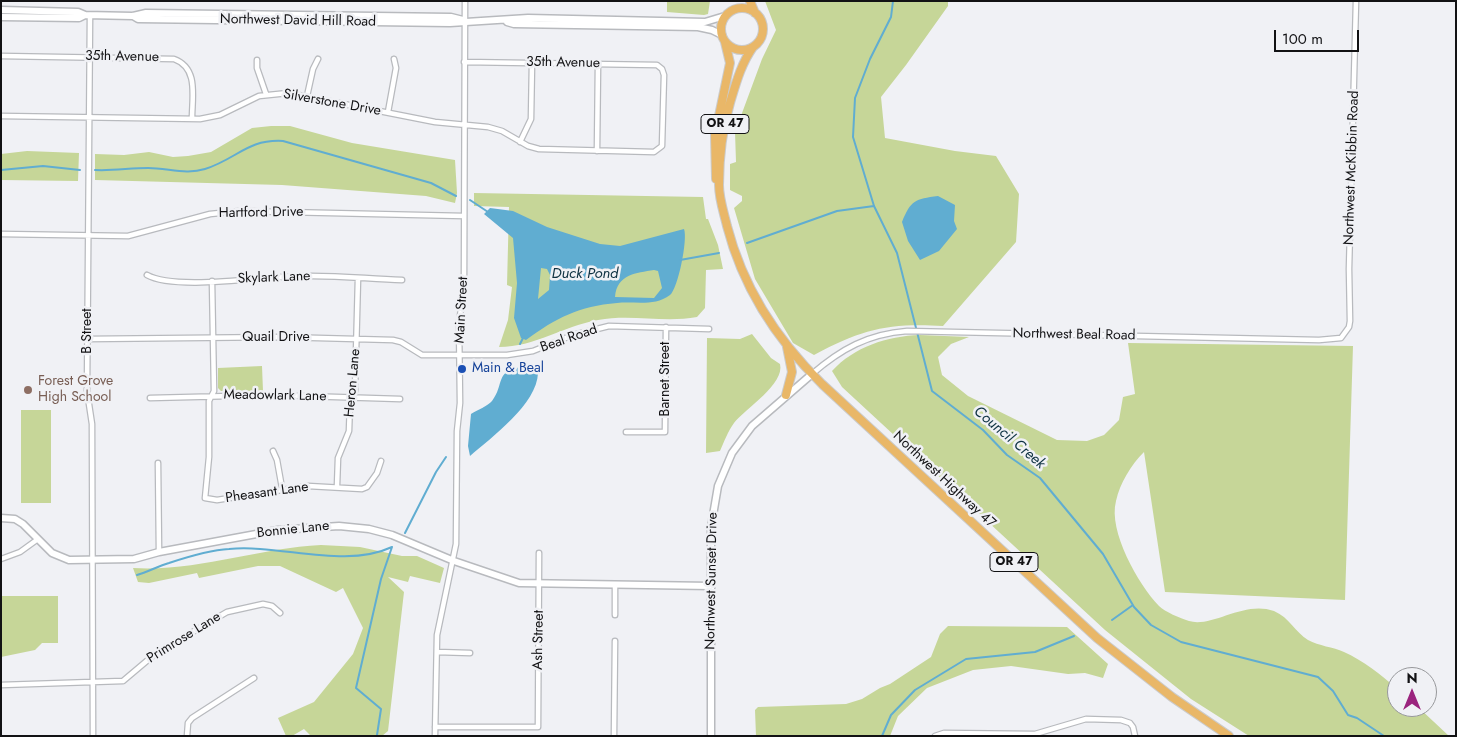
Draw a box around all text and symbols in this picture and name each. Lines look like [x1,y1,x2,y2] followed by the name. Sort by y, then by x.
[220,11,376,31] street label: Northwest David Hill Road
[1277,20,1362,52] scale bar
[1282,28,1323,50] text: 100 m
[85,48,159,66] street label: 35th Avenue
[526,54,600,72] street label: 35th Avenue
[282,86,382,120] street label: Silverstone Drive
[1341,90,1363,246] street label: Northwest McKibbin Road
[701,115,749,134] road number: OR 47
[219,204,303,222] street label: Hartford Drive
[552,265,618,283] water label: Duck Pond
[237,268,311,288] street label: Skylark Lane
[452,276,472,344] street label: Main Street
[80,308,96,354] street label: B Street
[538,321,600,357] street label: Beal Road
[1012,326,1136,344] street label: Northwest Beal Road
[242,330,310,346] street label: Quail Drive
[658,342,674,416] street label: Barnet Street
[342,348,364,418] street label: Heron Lane
[472,361,544,377] place label: Main & Beal
[456,363,468,375] marker: Main & Beal
[38,374,113,407] place label: Forest Grove High School
[22,384,34,396] marker: Forest Grove High School
[223,387,327,405] street label: Meadowlark Lane
[970,403,1048,473] water label: Council Creek
[889,428,999,532] street label: Northwest Highway 47
[224,479,310,507] street label: Pheasant Lane
[702,512,722,650] street label: Northwest Sunset Drive
[256,518,330,542] street label: Bonnie Lane
[990,552,1038,572] road number: OR 47
[144,609,224,667] street label: Primrose Lane
[530,610,548,670] street label: Ash Street
[1387,667,1437,717] north arrow
[1406,668,1418,688] text: N

